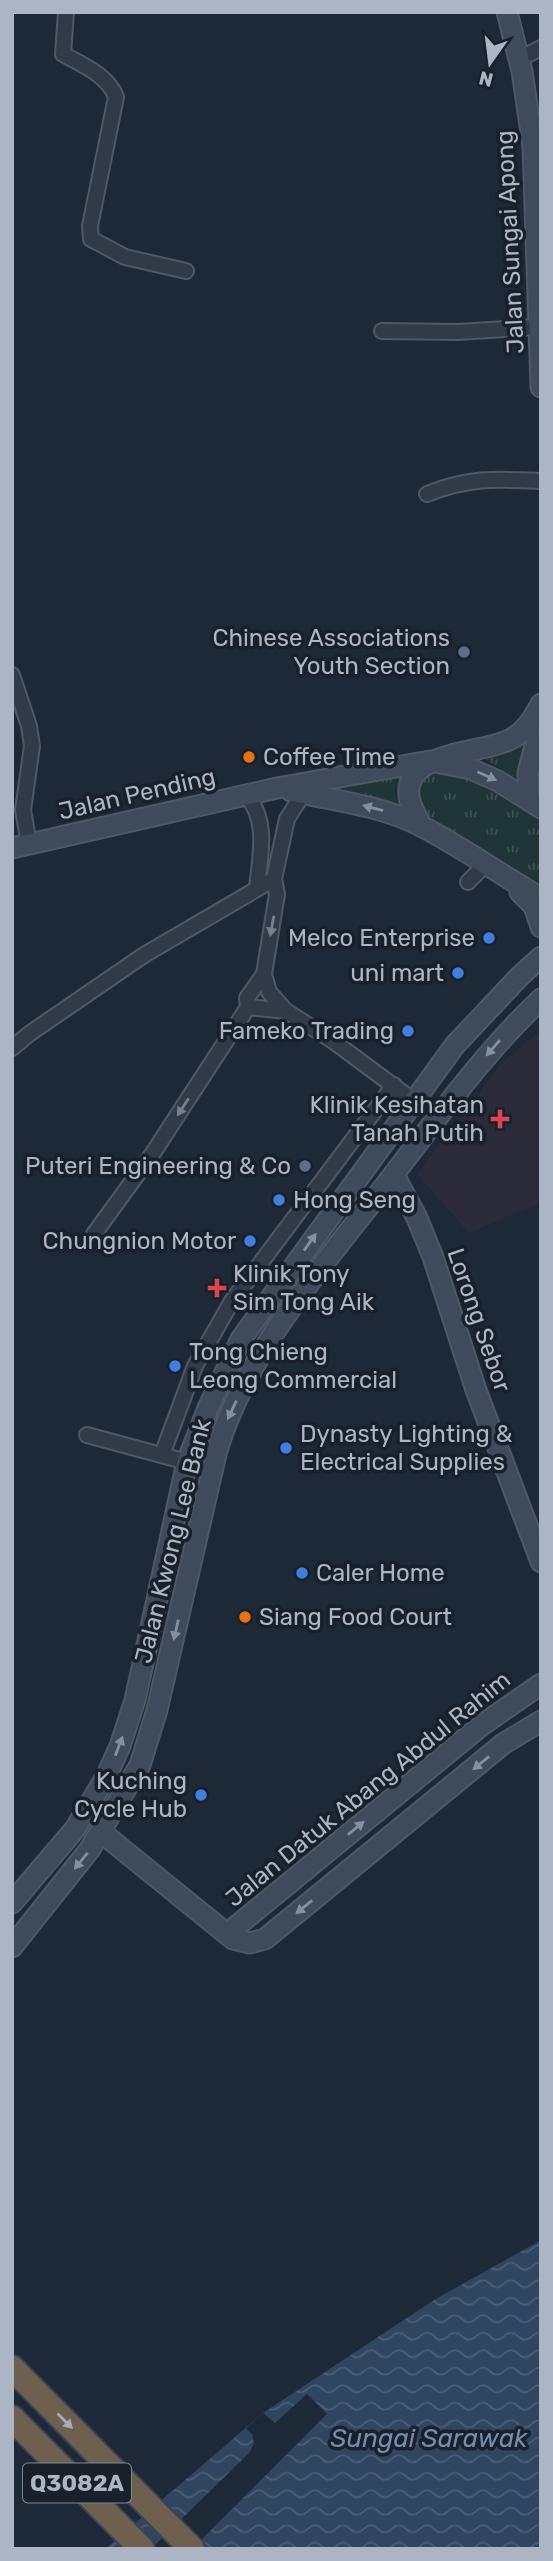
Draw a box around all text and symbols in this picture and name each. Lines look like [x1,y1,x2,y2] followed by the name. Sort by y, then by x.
[455,28,525,98] north arrow
[477,66,495,92] text: N
[490,130,530,354] street label: Jalan Sungai Apong
[212,624,450,680] place label: Chinese Associations Youth Section
[456,644,472,660] marker: Chinese Associations Youth Section
[263,743,396,771] place label: Coffee Time
[241,749,257,765] marker: Coffee Time
[56,762,218,826] street label: Jalan Pending
[477,770,497,782] one-way arrow
[363,803,384,813] one-way arrow
[266,915,277,937] one-way arrow
[288,924,475,952] place label: Melco Enterprise
[481,930,497,946] marker: Melco Enterprise
[350,959,444,987] place label: uni mart
[450,965,466,981] marker: uni mart
[219,1017,394,1045] place label: Fameko Trading
[400,1023,416,1039] marker: Fameko Trading
[486,1039,501,1056] one-way arrow
[309,1091,484,1147] place label: Klinik Kesihatan Tanah Putih
[177,1098,190,1117] one-way arrow
[490,1109,510,1129] marker: Klinik Kesihatan Tanah Putih
[25,1152,291,1180] place label: Puteri Engineering & Co
[297,1158,313,1174] marker: Puteri Engineering & Co
[293,1186,416,1214] place label: Hong Seng
[271,1192,287,1208] marker: Hong Seng
[43,1227,236,1255] place label: Chungnion Motor
[242,1233,258,1249] marker: Chungnion Motor
[303,1233,317,1251] one-way arrow
[441,1245,517,1395] street label: Lorong Sebor
[233,1260,375,1316] place label: Klinik Tony Sim Tong Aik
[207,1278,227,1298] marker: Klinik Tony Sim Tong Aik
[189,1338,397,1394] place label: Tong Chieng Leong Commercial
[167,1358,183,1374] marker: Tong Chieng Leong Commercial
[226,1400,237,1420] one-way arrow
[129,1415,217,1666] street label: Jalan Kwong Lee Bank
[300,1420,513,1476] place label: Dynasty Lighting & Electrical Supplies
[278,1440,294,1456] marker: Dynasty Lighting & Electrical Supplies
[316,1559,445,1587] place label: Caler Home
[294,1565,310,1581] marker: Caler Home
[259,1603,452,1631] place label: Siang Food Court
[237,1609,253,1625] marker: Siang Food Court
[170,1619,181,1641] one-way arrow
[220,1665,516,1913] street label: Jalan Datuk Abang Abdul Rahim
[114,1736,125,1757] one-way arrow
[472,1755,490,1770] one-way arrow
[74,1767,187,1823] place label: Kuching Cycle Hub
[193,1787,209,1803] marker: Kuching Cycle Hub
[346,1821,364,1836] one-way arrow
[74,1851,89,1869] one-way arrow
[296,1899,314,1914] one-way arrow
[57,2412,73,2429] one-way arrow
[330,2423,528,2454] water label: Sungai Sarawak
[23,2464,131,2502] road number: Q3082A

